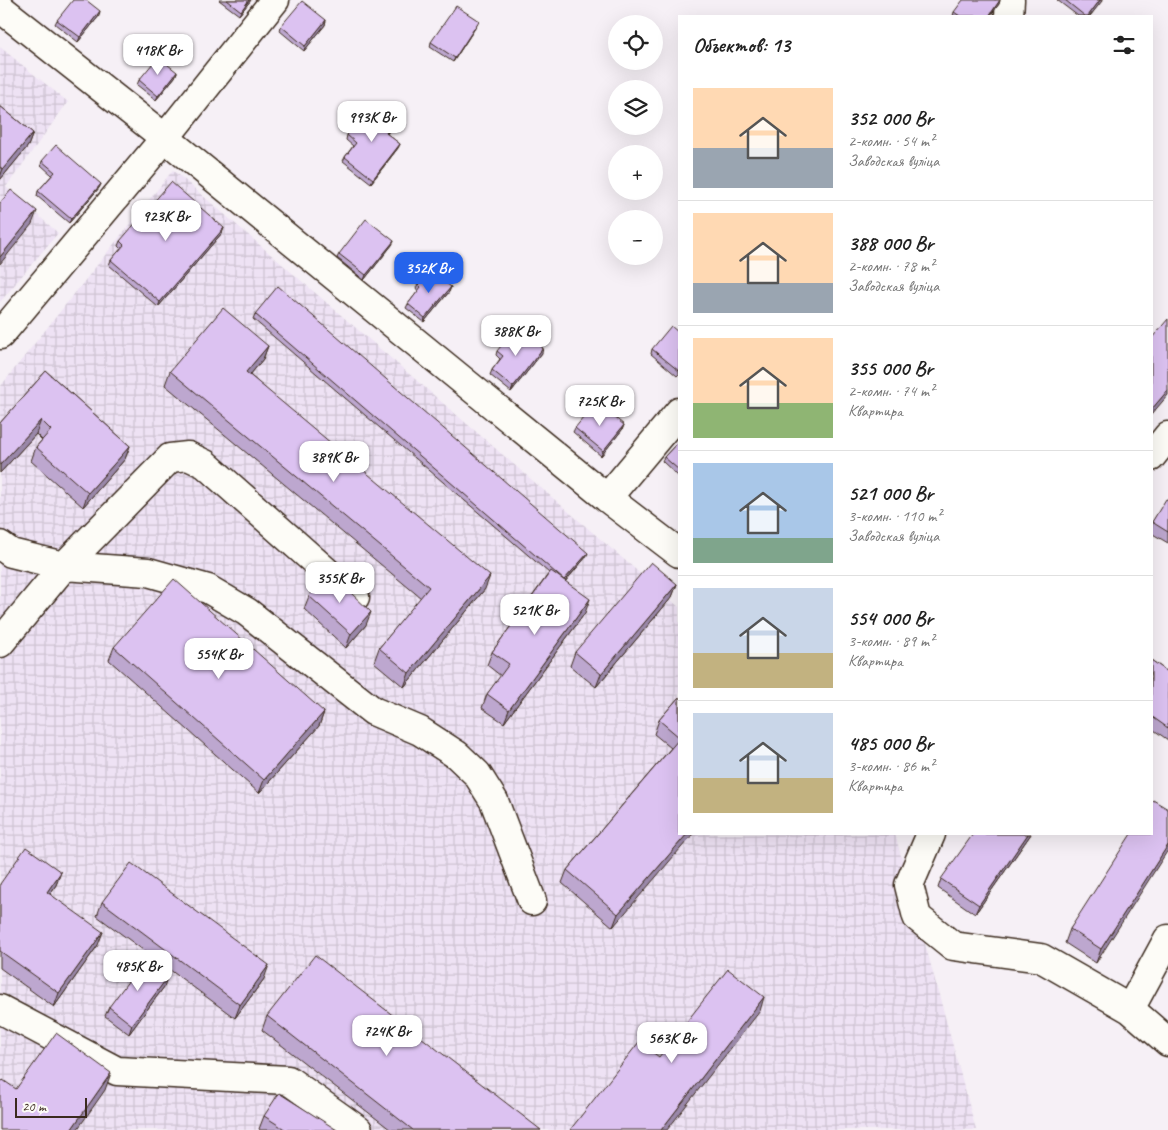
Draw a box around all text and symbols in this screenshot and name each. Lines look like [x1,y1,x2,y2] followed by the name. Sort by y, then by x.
[608,15,663,265] map controls
[608,15,663,70] button: locate
[1110,31,1138,59] icon: filters
[693,32,790,58] text: Объектов: 13
[112,34,204,76] pin: 418K Br
[134,40,182,60] text: 418K Br
[608,80,663,135] button: layers
[326,100,418,143] pin: 993K Br
[848,105,933,131] text: 352 000 Br
[348,107,396,127] text: 993K Br
[733,108,793,168] icon: home
[848,131,934,151] text: 2-комн. · 54 m²
[608,145,663,200] button: +
[848,151,939,171] text: Заводская вуліца
[120,200,212,242] pin: 923K Br
[142,206,190,226] text: 923K Br
[608,210,663,265] button: −
[848,230,933,256] text: 388 000 Br
[733,233,793,293] icon: home
[383,252,475,294] pin: 352K Br
[848,256,934,276] text: 2-комн. · 78 m²
[405,258,453,278] text: 352K Br
[848,276,939,296] text: Заводская вуліца
[470,314,562,357] pin: 388K Br
[492,321,540,341] text: 388K Br
[848,355,933,381] text: 355 000 Br
[733,358,793,418] icon: home
[848,381,934,401] text: 2-комн. · 74 m²
[554,384,646,427] pin: 725K Br
[576,391,624,411] text: 725K Br
[848,401,903,421] text: Квартира
[288,440,380,483] pin: 389K Br
[310,447,358,467] text: 389K Br
[848,480,933,506] text: 521 000 Br
[733,483,793,543] icon: home
[848,506,941,526] text: 3-комн. · 110 m²
[848,526,939,546] text: Заводская вуліца
[294,562,386,604] pin: 355K Br
[316,568,364,588] text: 355K Br
[489,594,581,636] pin: 521K Br
[511,600,559,620] text: 521K Br
[848,605,933,631] text: 554 000 Br
[733,608,793,668] icon: home
[848,631,934,651] text: 3-комн. · 89 m²
[173,638,265,680] pin: 554K Br
[195,644,243,664] text: 554K Br
[848,651,903,671] text: Квартира
[848,730,933,756] text: 485 000 Br
[733,733,793,793] icon: home
[848,756,934,776] text: 3-комн. · 86 m²
[848,776,903,796] text: Квартира
[92,950,184,992] pin: 485K Br
[114,956,162,976] text: 485K Br
[341,1014,433,1057] pin: 724K Br
[363,1021,411,1041] text: 724K Br
[626,1022,718,1064] pin: 563K Br
[648,1028,696,1048] text: 563K Br
[15,1095,88,1118] scale bar
[22,1098,46,1115] text: 20 m

